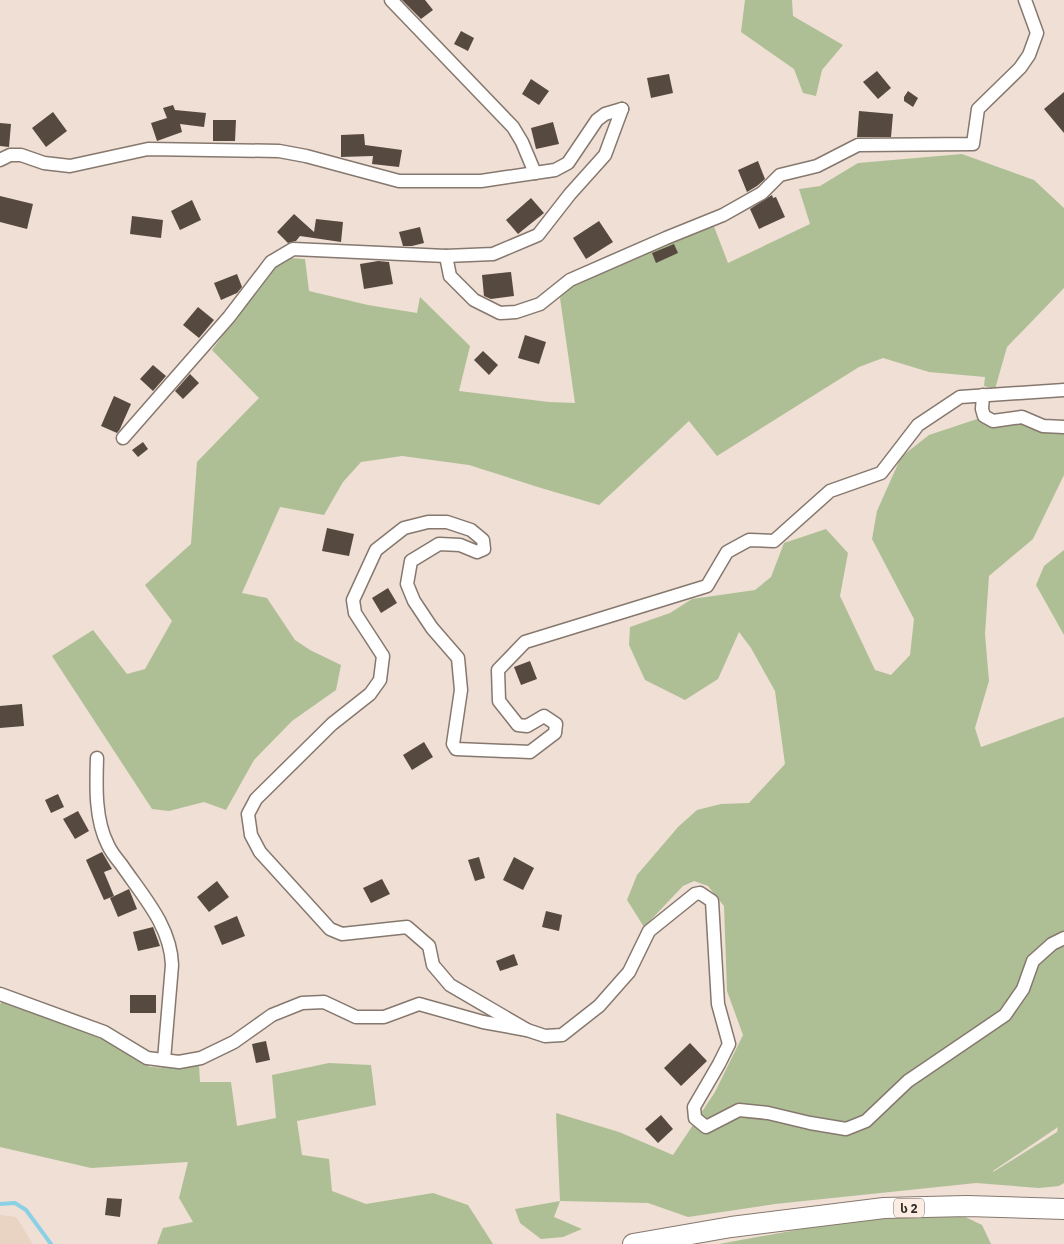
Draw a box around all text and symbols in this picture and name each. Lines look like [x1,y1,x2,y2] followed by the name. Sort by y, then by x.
[894,1198,924,1218] road number: ს 2

